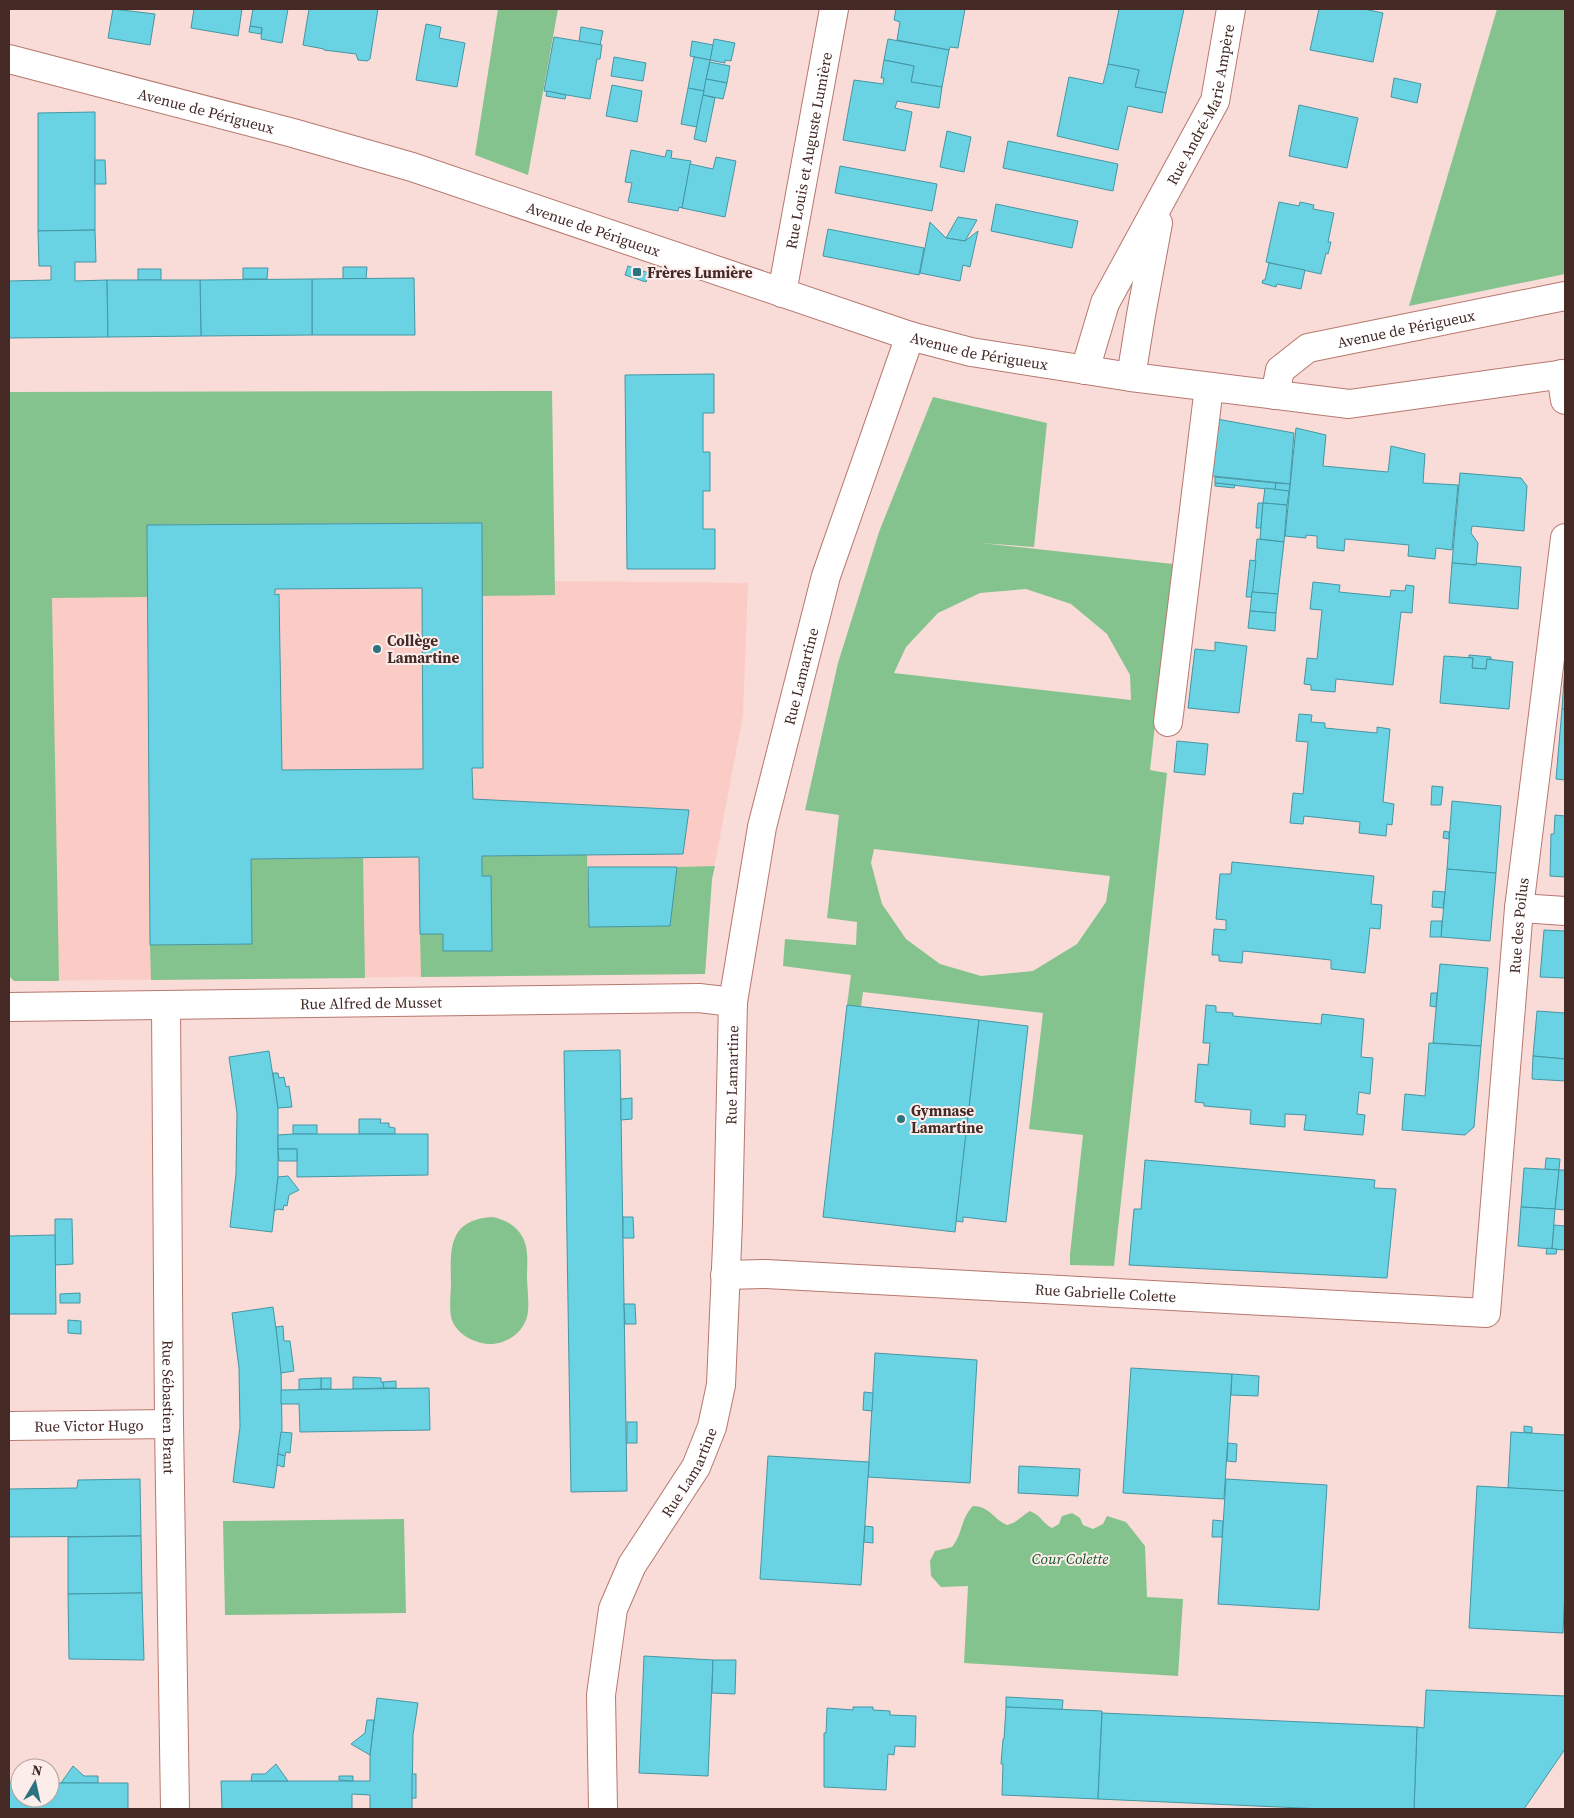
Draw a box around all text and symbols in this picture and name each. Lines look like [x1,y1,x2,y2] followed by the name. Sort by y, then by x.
[1161,22,1239,188] street label: Rue André-Marie Ampère
[780,50,837,251] street label: Rue Louis et Auguste Lumière
[136,83,277,138] street label: Avenue de Périgueux
[524,196,663,261] street label: Avenue de Périgueux
[647,262,753,283] place label: Frères Lumière
[631,266,643,278] marker: Frères Lumière
[1335,304,1477,352] street label: Avenue de Périgueux
[908,326,1050,374] street label: Avenue de Périgueux
[778,625,823,727] street label: Rue Lamartine
[387,630,459,668] place label: Collège Lamartine
[371,643,383,655] marker: Collège Lamartine
[1503,876,1533,974] street label: Rue des Poilus
[300,991,442,1014] street label: Rue Alfred de Musset
[720,1025,743,1125] street label: Rue Lamartine
[911,1100,983,1138] place label: Gymnase Lamartine
[895,1113,907,1125] marker: Gymnase Lamartine
[1034,1278,1177,1307] street label: Rue Gabrielle Colette
[158,1340,180,1474] street label: Rue Sébastien Brant
[34,1414,144,1436] street label: Rue Victor Hugo
[656,1424,721,1521] street label: Rue Lamartine
[1032,1548,1108,1569] park label: Cour Colette
[10,1758,60,1808] north arrow
[30,1759,44,1781] text: N

